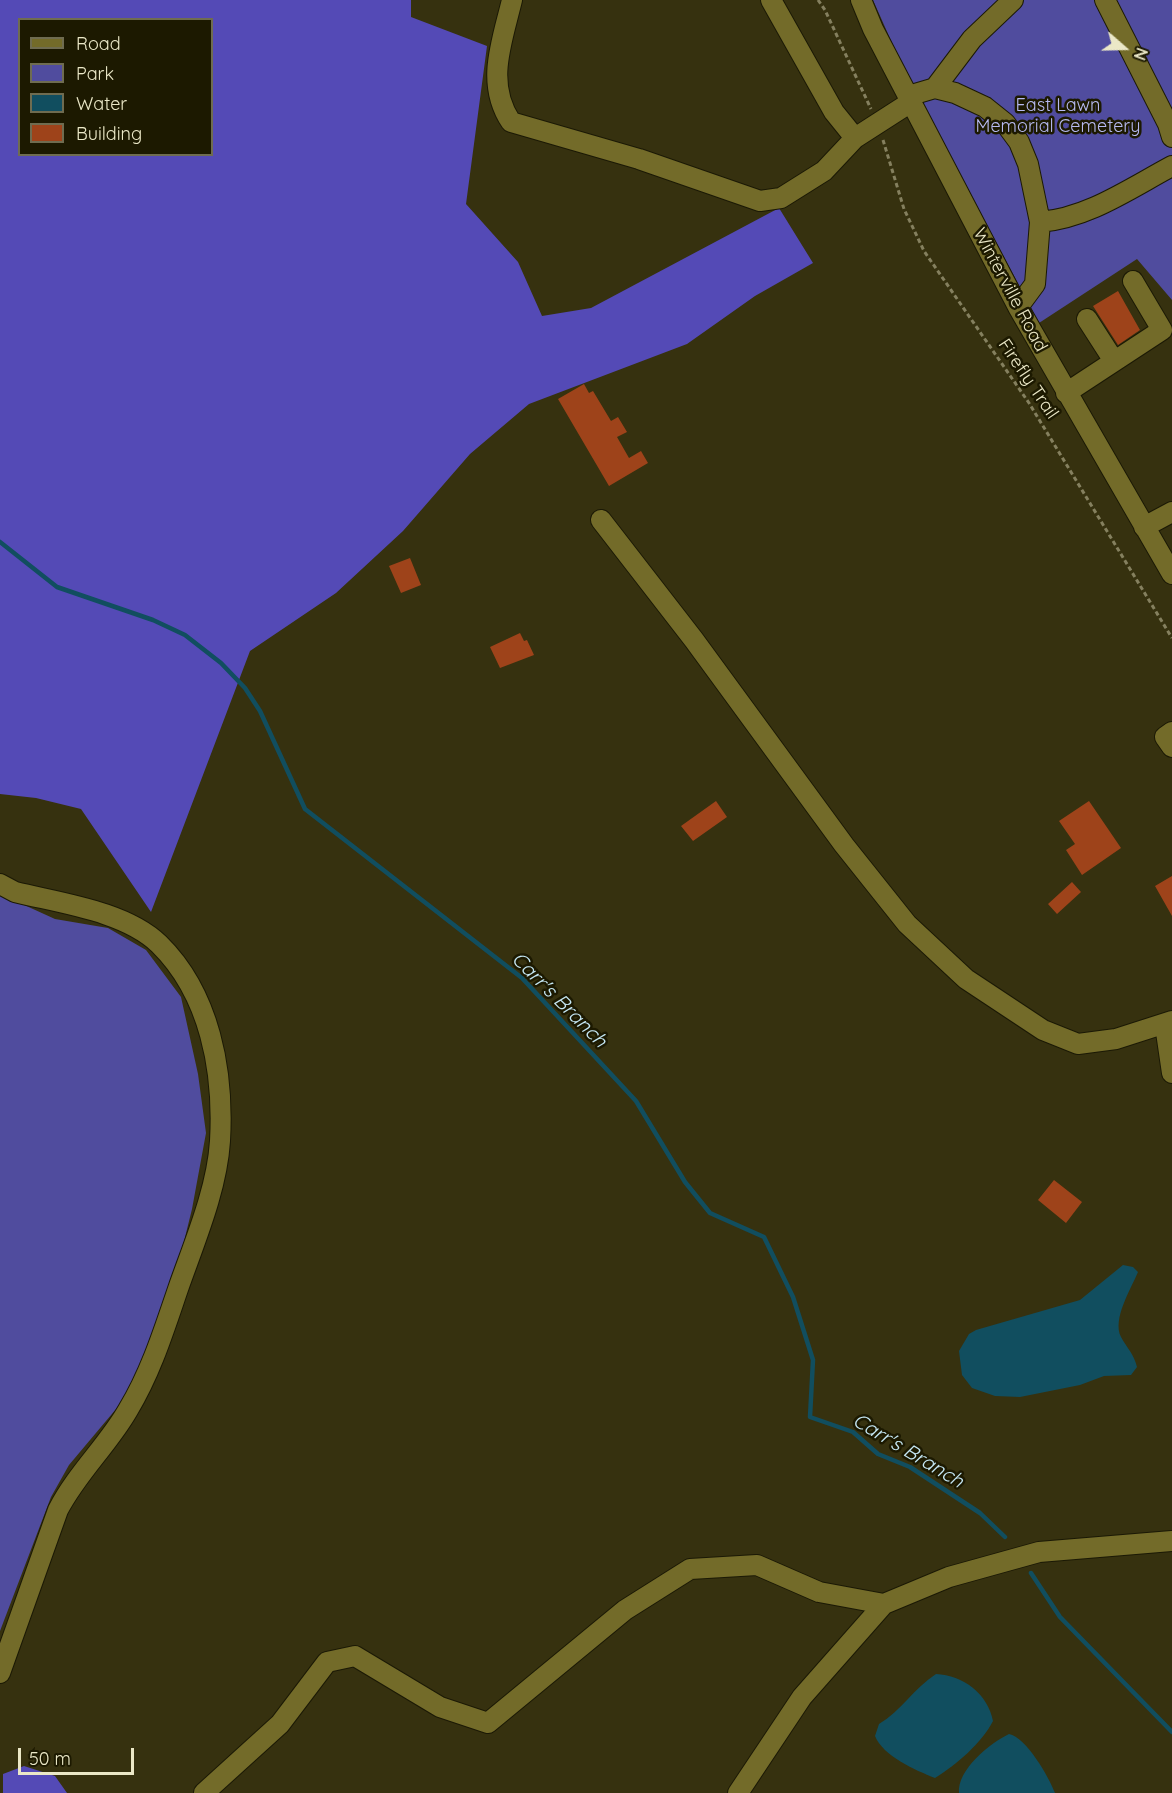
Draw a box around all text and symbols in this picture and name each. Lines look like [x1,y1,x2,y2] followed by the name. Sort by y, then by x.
[18,18,213,156] legend
[1094,18,1154,78] north arrow
[76,32,121,55] text: Road
[1130,45,1152,63] text: N
[76,62,114,85] text: Park
[76,92,127,115] text: Water
[976,95,1140,138] park label: East Lawn Memorial Cemetery
[76,122,142,145] text: Building
[968,225,1052,355] street label: Winterville Road
[993,335,1063,423] street label: Firefly Trail
[506,947,612,1053] water label: Carr's Branch
[848,1408,968,1494] water label: Carr's Branch
[21,1736,136,1774] scale bar
[29,1747,71,1770] text: 50 m

